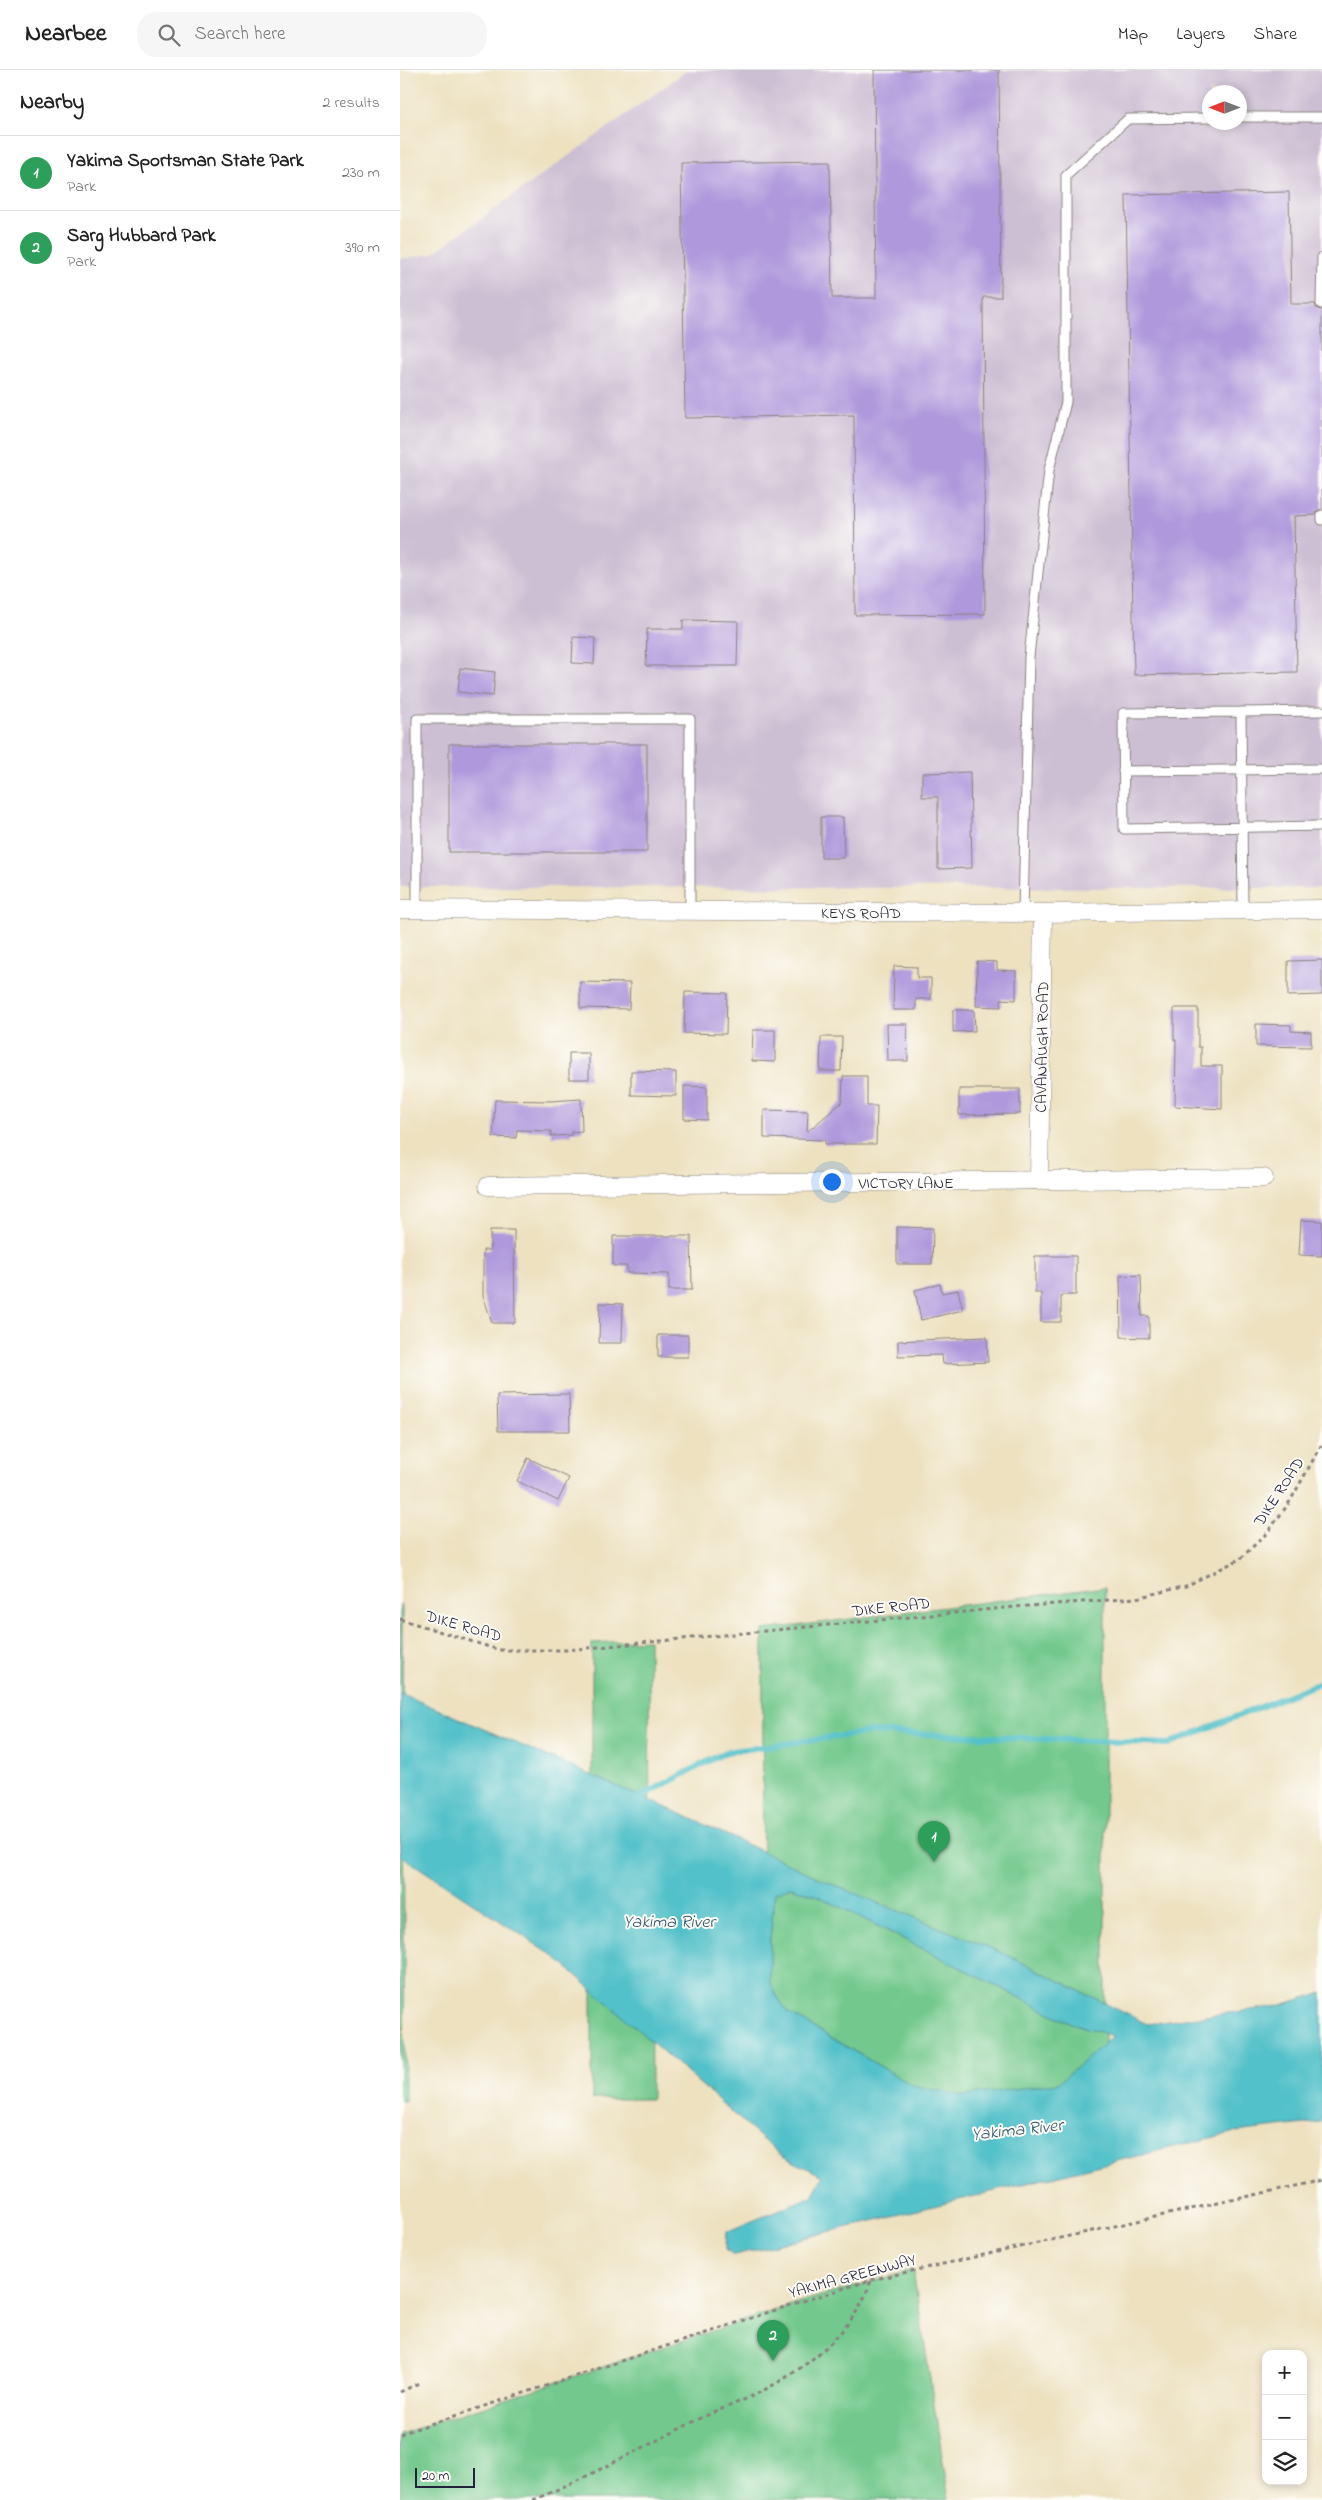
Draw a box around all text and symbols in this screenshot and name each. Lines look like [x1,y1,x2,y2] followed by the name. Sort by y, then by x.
[137,12,487,57] search box
[25,17,107,52] text: Nearbee
[155,21,183,49] icon: search
[195,21,286,48] text: Search here
[1118,22,1148,48] text: Map
[1176,22,1226,48] text: Layers
[1254,22,1297,48] text: Share
[1202,85,1247,130] north arrow
[20,88,84,118] text: Nearby
[322,91,380,115] text: 2 results
[67,148,304,175] text: Yakima Sportsman State Park
[33,161,39,185] text: 1
[342,161,380,185] text: 230 m
[67,175,96,199] text: Park
[67,223,216,250] text: Sarg Hubbard Park
[32,236,40,260] text: 2
[345,236,380,260] text: 390 m
[67,250,96,274] text: Park
[821,902,901,926] street label: KEYS ROAD
[1030,981,1056,1113] street label: CAVANAUGH ROAD
[819,1169,845,1195] your location
[857,1172,954,1196] street label: VICTORY LANE
[1248,1453,1311,1532] street label: DIKE ROAD
[850,1592,931,1624] street label: DIKE ROAD
[422,1604,504,1649] street label: DIKE ROAD
[918,1821,950,1862] pin: 1
[623,1910,717,1936] water label: Yakima River
[970,2113,1067,2149] water label: Yakima River
[786,2248,920,2305] street label: YAKIMA GREENWAY
[757,2320,789,2361] pin: 2
[1262,2350,1307,2485] map controls
[1262,2350,1307,2395] button: +
[1262,2395,1307,2440] button: −
[1262,2440,1307,2485] button: layers
[415,2465,475,2488] scale bar
[422,2466,449,2487] text: 20 m

